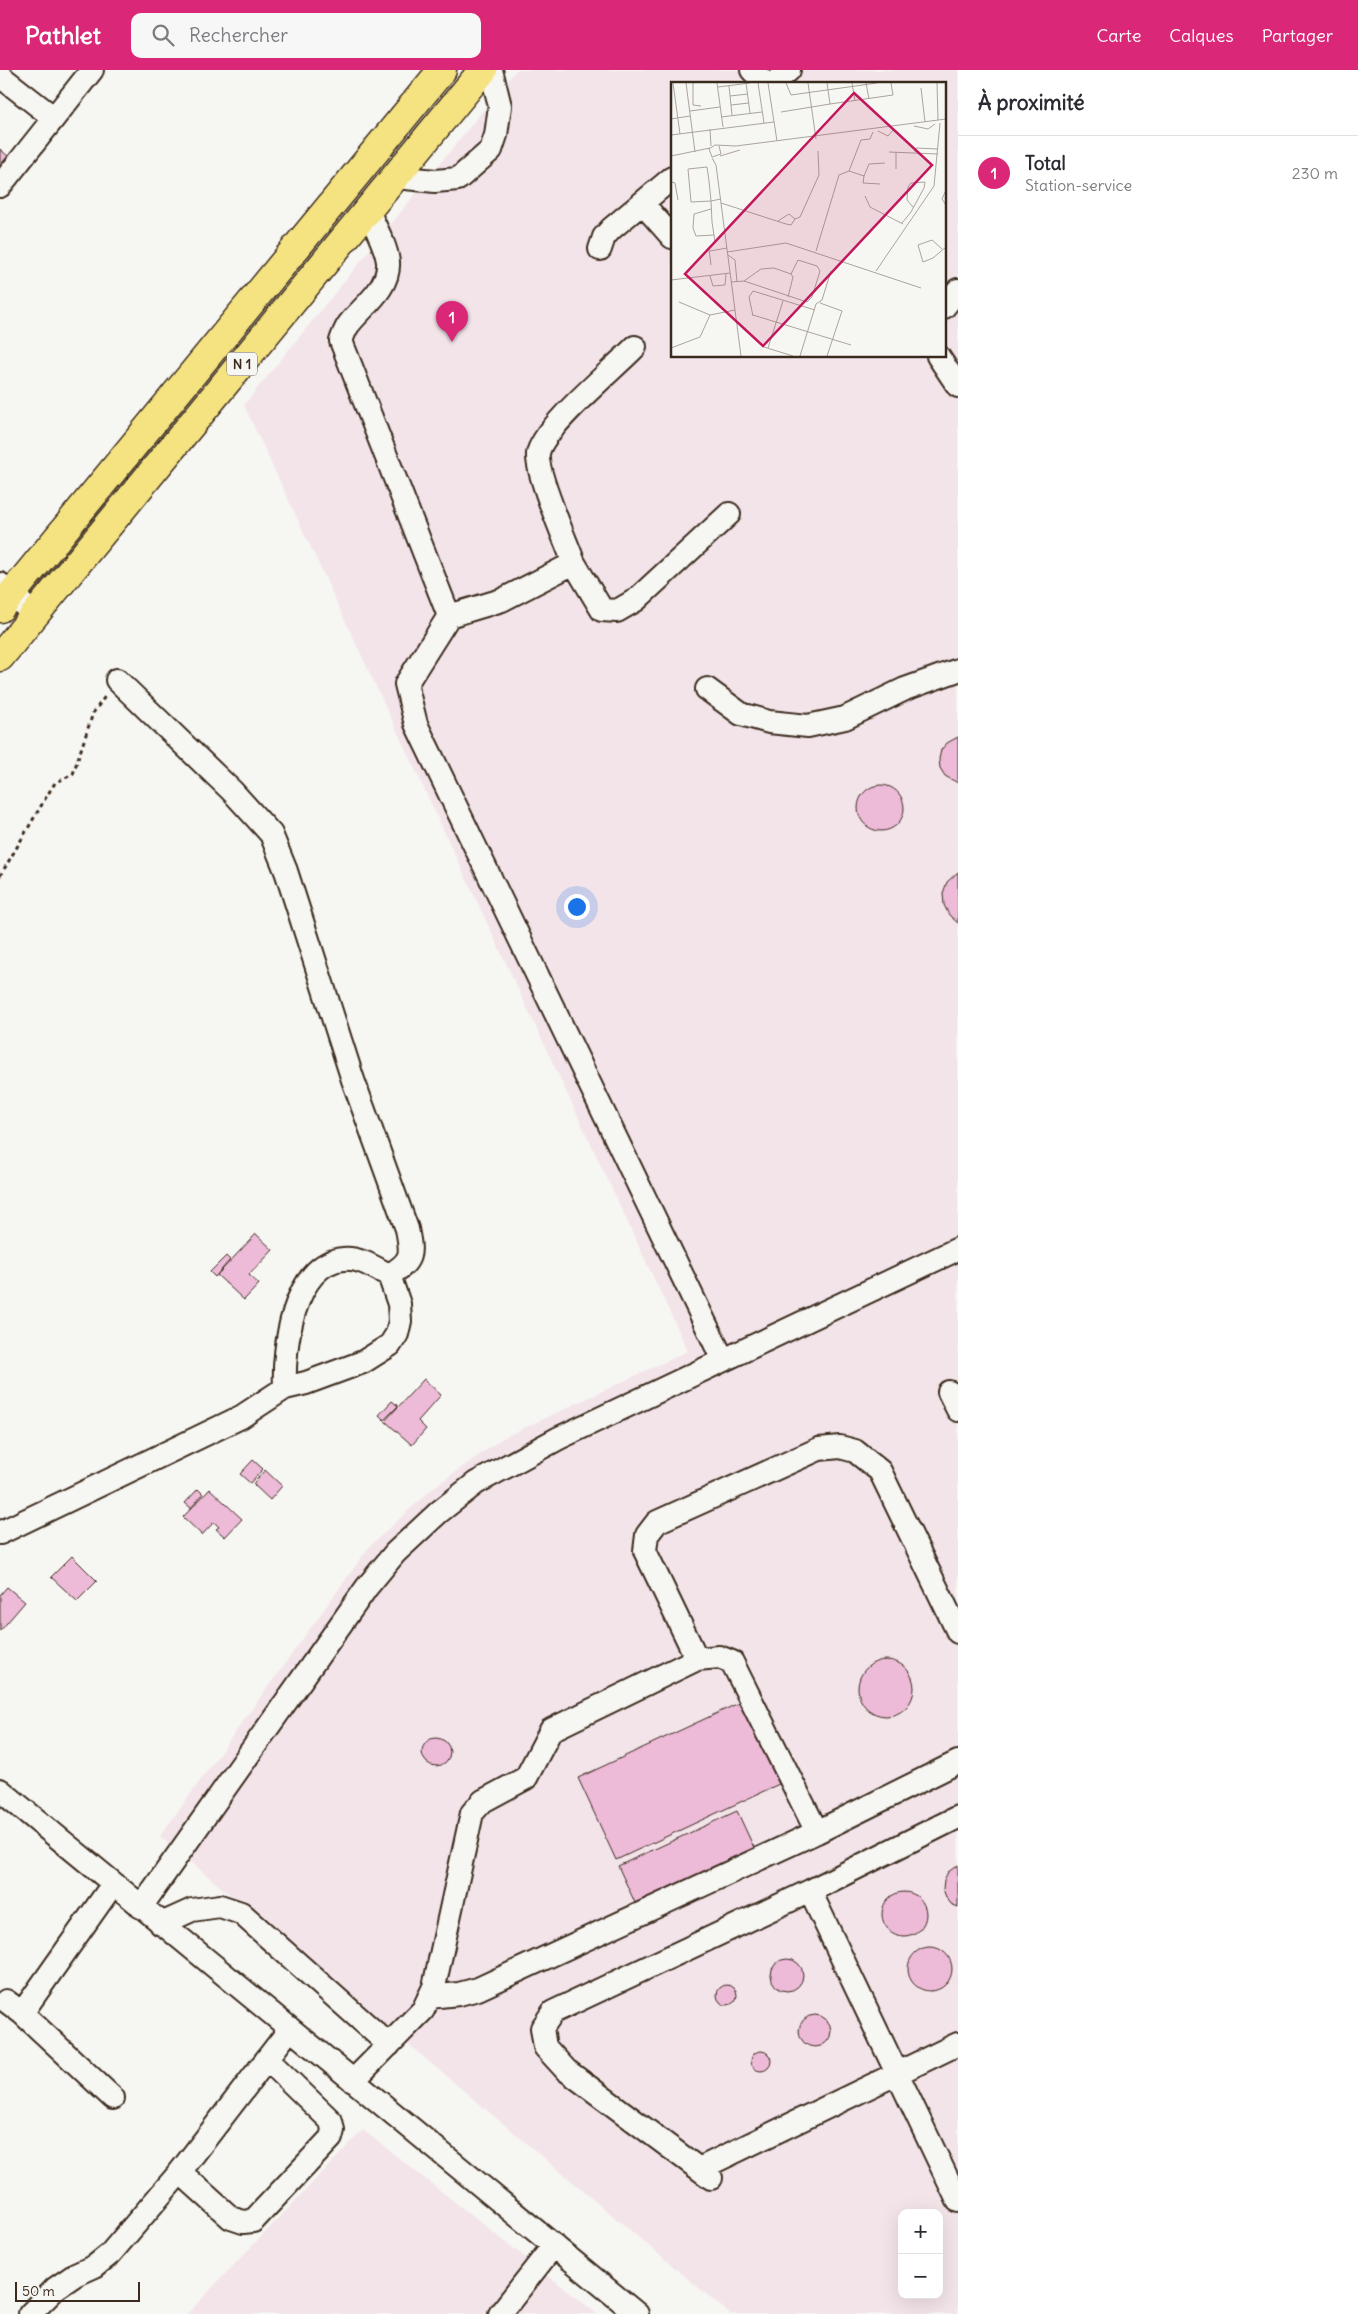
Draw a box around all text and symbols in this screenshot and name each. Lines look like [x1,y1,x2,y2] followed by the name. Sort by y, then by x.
[131,13,481,58] search box
[25,20,101,50] text: Pathlet
[149,21,177,49] icon: search
[189,23,288,47] text: Rechercher
[1096,24,1141,47] text: Carte
[1169,24,1234,47] text: Calques
[1262,24,1333,47] text: Partager
[671,82,946,358] inset map
[978,89,1085,116] text: À proximité
[1025,151,1066,175] text: Total
[991,163,997,183] text: 1
[1292,163,1338,183] text: 230 m
[1025,175,1132,195] text: Station-service
[436,301,468,342] pin: 1
[227,352,257,376] road number: N 1
[564,894,590,920] your location
[898,2209,943,2299] map controls
[898,2209,943,2254] button: +
[898,2254,943,2299] button: −
[15,2279,140,2302] scale bar
[22,2282,55,2300] text: 50 m

